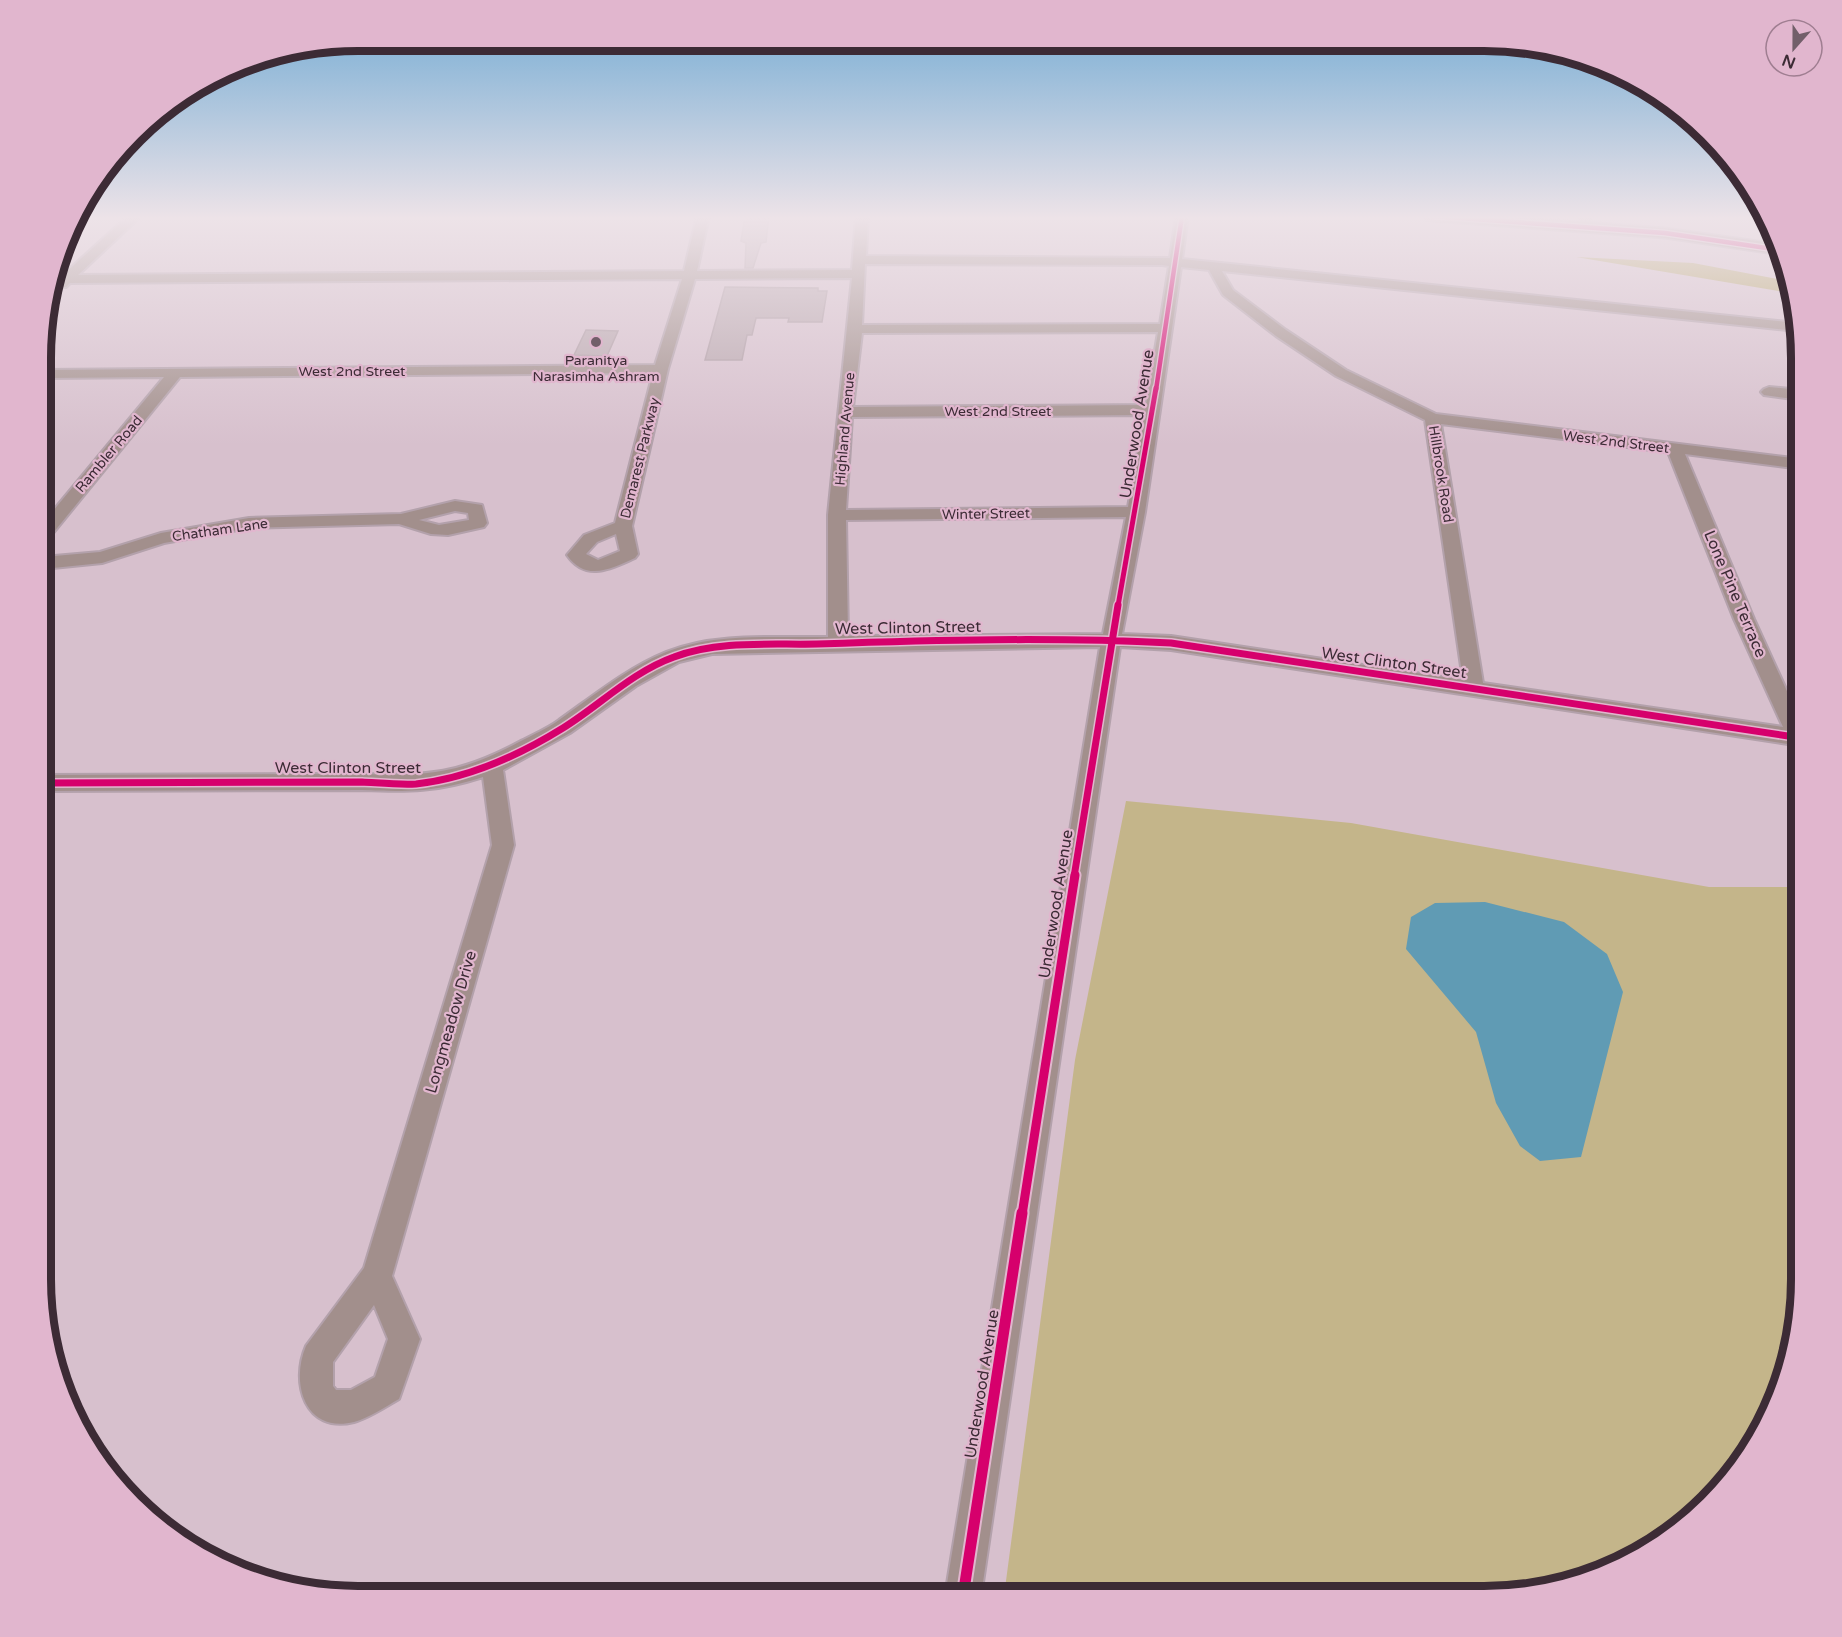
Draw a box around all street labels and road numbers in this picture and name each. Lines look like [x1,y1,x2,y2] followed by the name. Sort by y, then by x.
[1115,348,1159,500] street label: Underwood Avenue
[299,363,406,380] street label: West 2nd Street
[832,372,858,486] street label: Highland Avenue
[617,395,663,520] street label: Demarest Parkway
[945,403,1052,420] street label: West 2nd Street
[72,412,146,496] street label: Rambler Road
[1425,424,1457,524] street label: Hillbrook Road
[1562,427,1671,457] street label: West 2nd Street
[942,505,1031,523] street label: Winter Street
[171,515,269,545] street label: Chatham Lane
[1699,527,1771,661] street label: Lone Pine Terrace
[835,617,981,639] street label: West Clinton Street
[1320,643,1468,683] street label: West Clinton Street
[275,758,421,778] street label: West Clinton Street
[1034,828,1078,980] street label: Underwood Avenue
[421,948,481,1096] street label: Longmeadow Drive
[960,1308,1004,1460] street label: Underwood Avenue

